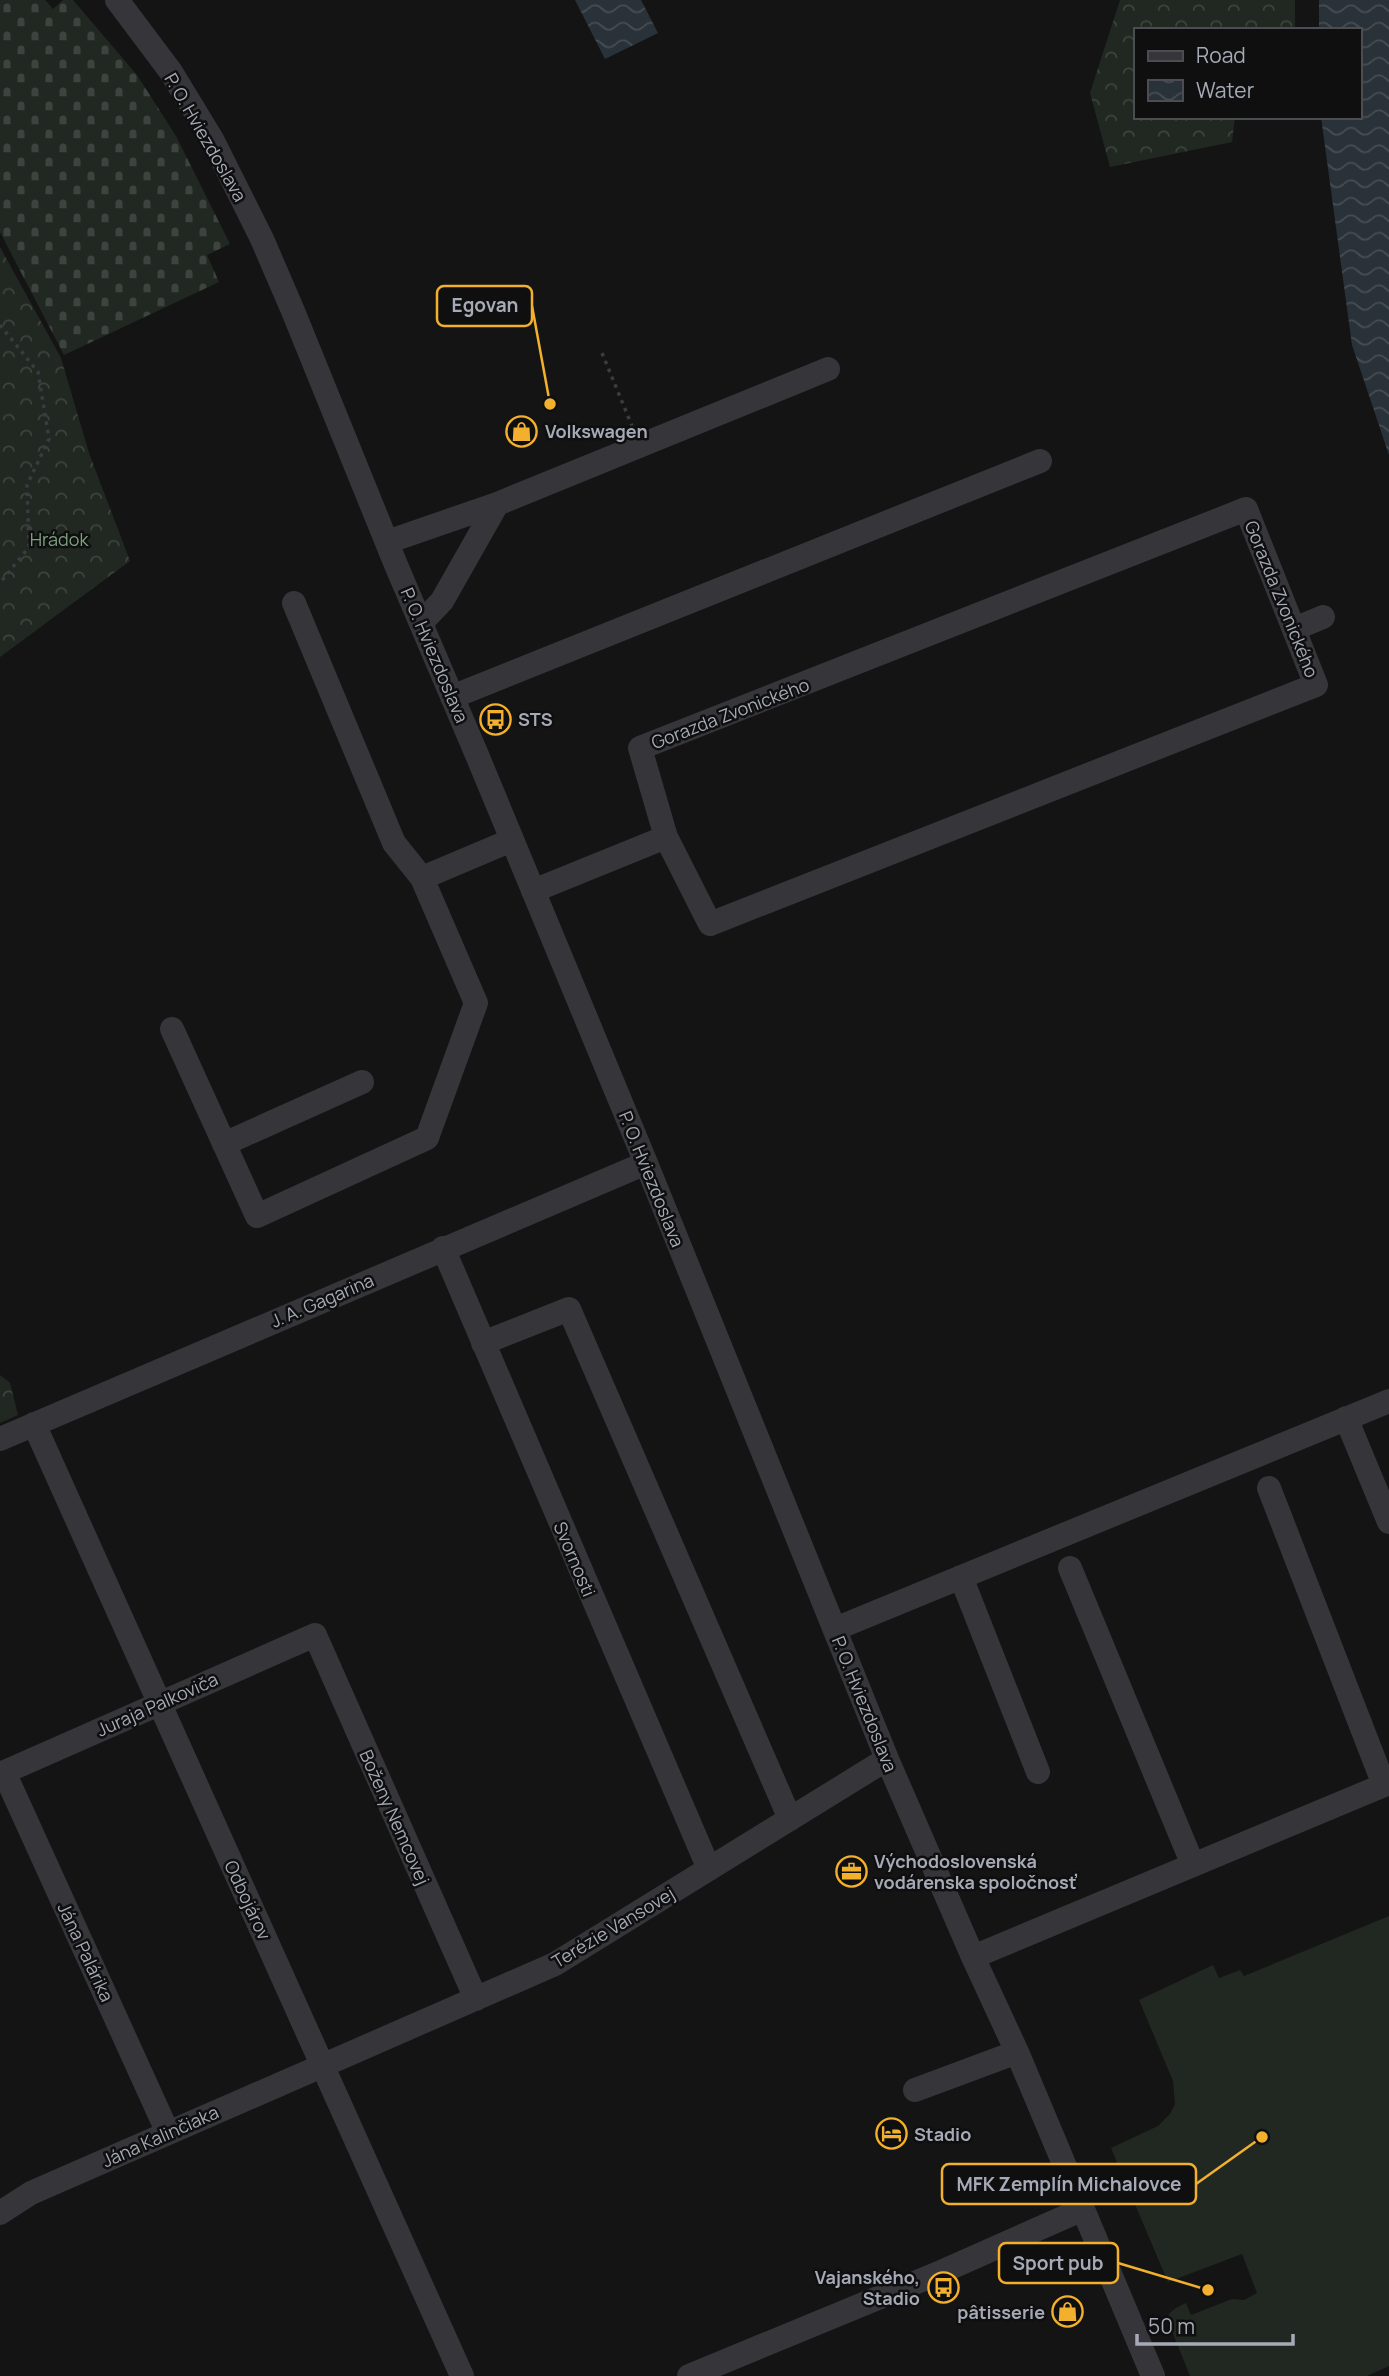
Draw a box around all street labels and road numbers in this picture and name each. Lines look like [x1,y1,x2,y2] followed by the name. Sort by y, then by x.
[159,68,253,206] street label: P. O. Hviezdoslava
[1240,517,1324,681] street label: Gorazda Zvonického
[396,584,474,726] street label: P. O. Hviezdoslava
[648,672,812,754] street label: Gorazda Zvonického
[614,1107,690,1251] street label: P. O. Hviezdoslava
[267,1267,377,1333] street label: J. A. Gagarina
[549,1518,601,1600] street label: Svornosti
[827,1632,903,1776] street label: P. O. Hviezdoslava
[93,1667,221,1741] street label: Juraja Palkoviča
[354,1746,436,1888] street label: Boženy Nemcovej
[219,1856,277,1944] street label: Odbojárov
[547,1881,679,1973] street label: Terézie Vansovej
[53,1898,119,2006] street label: Jána Palárika
[98,2100,222,2172] street label: Jána Kalinčiaka

